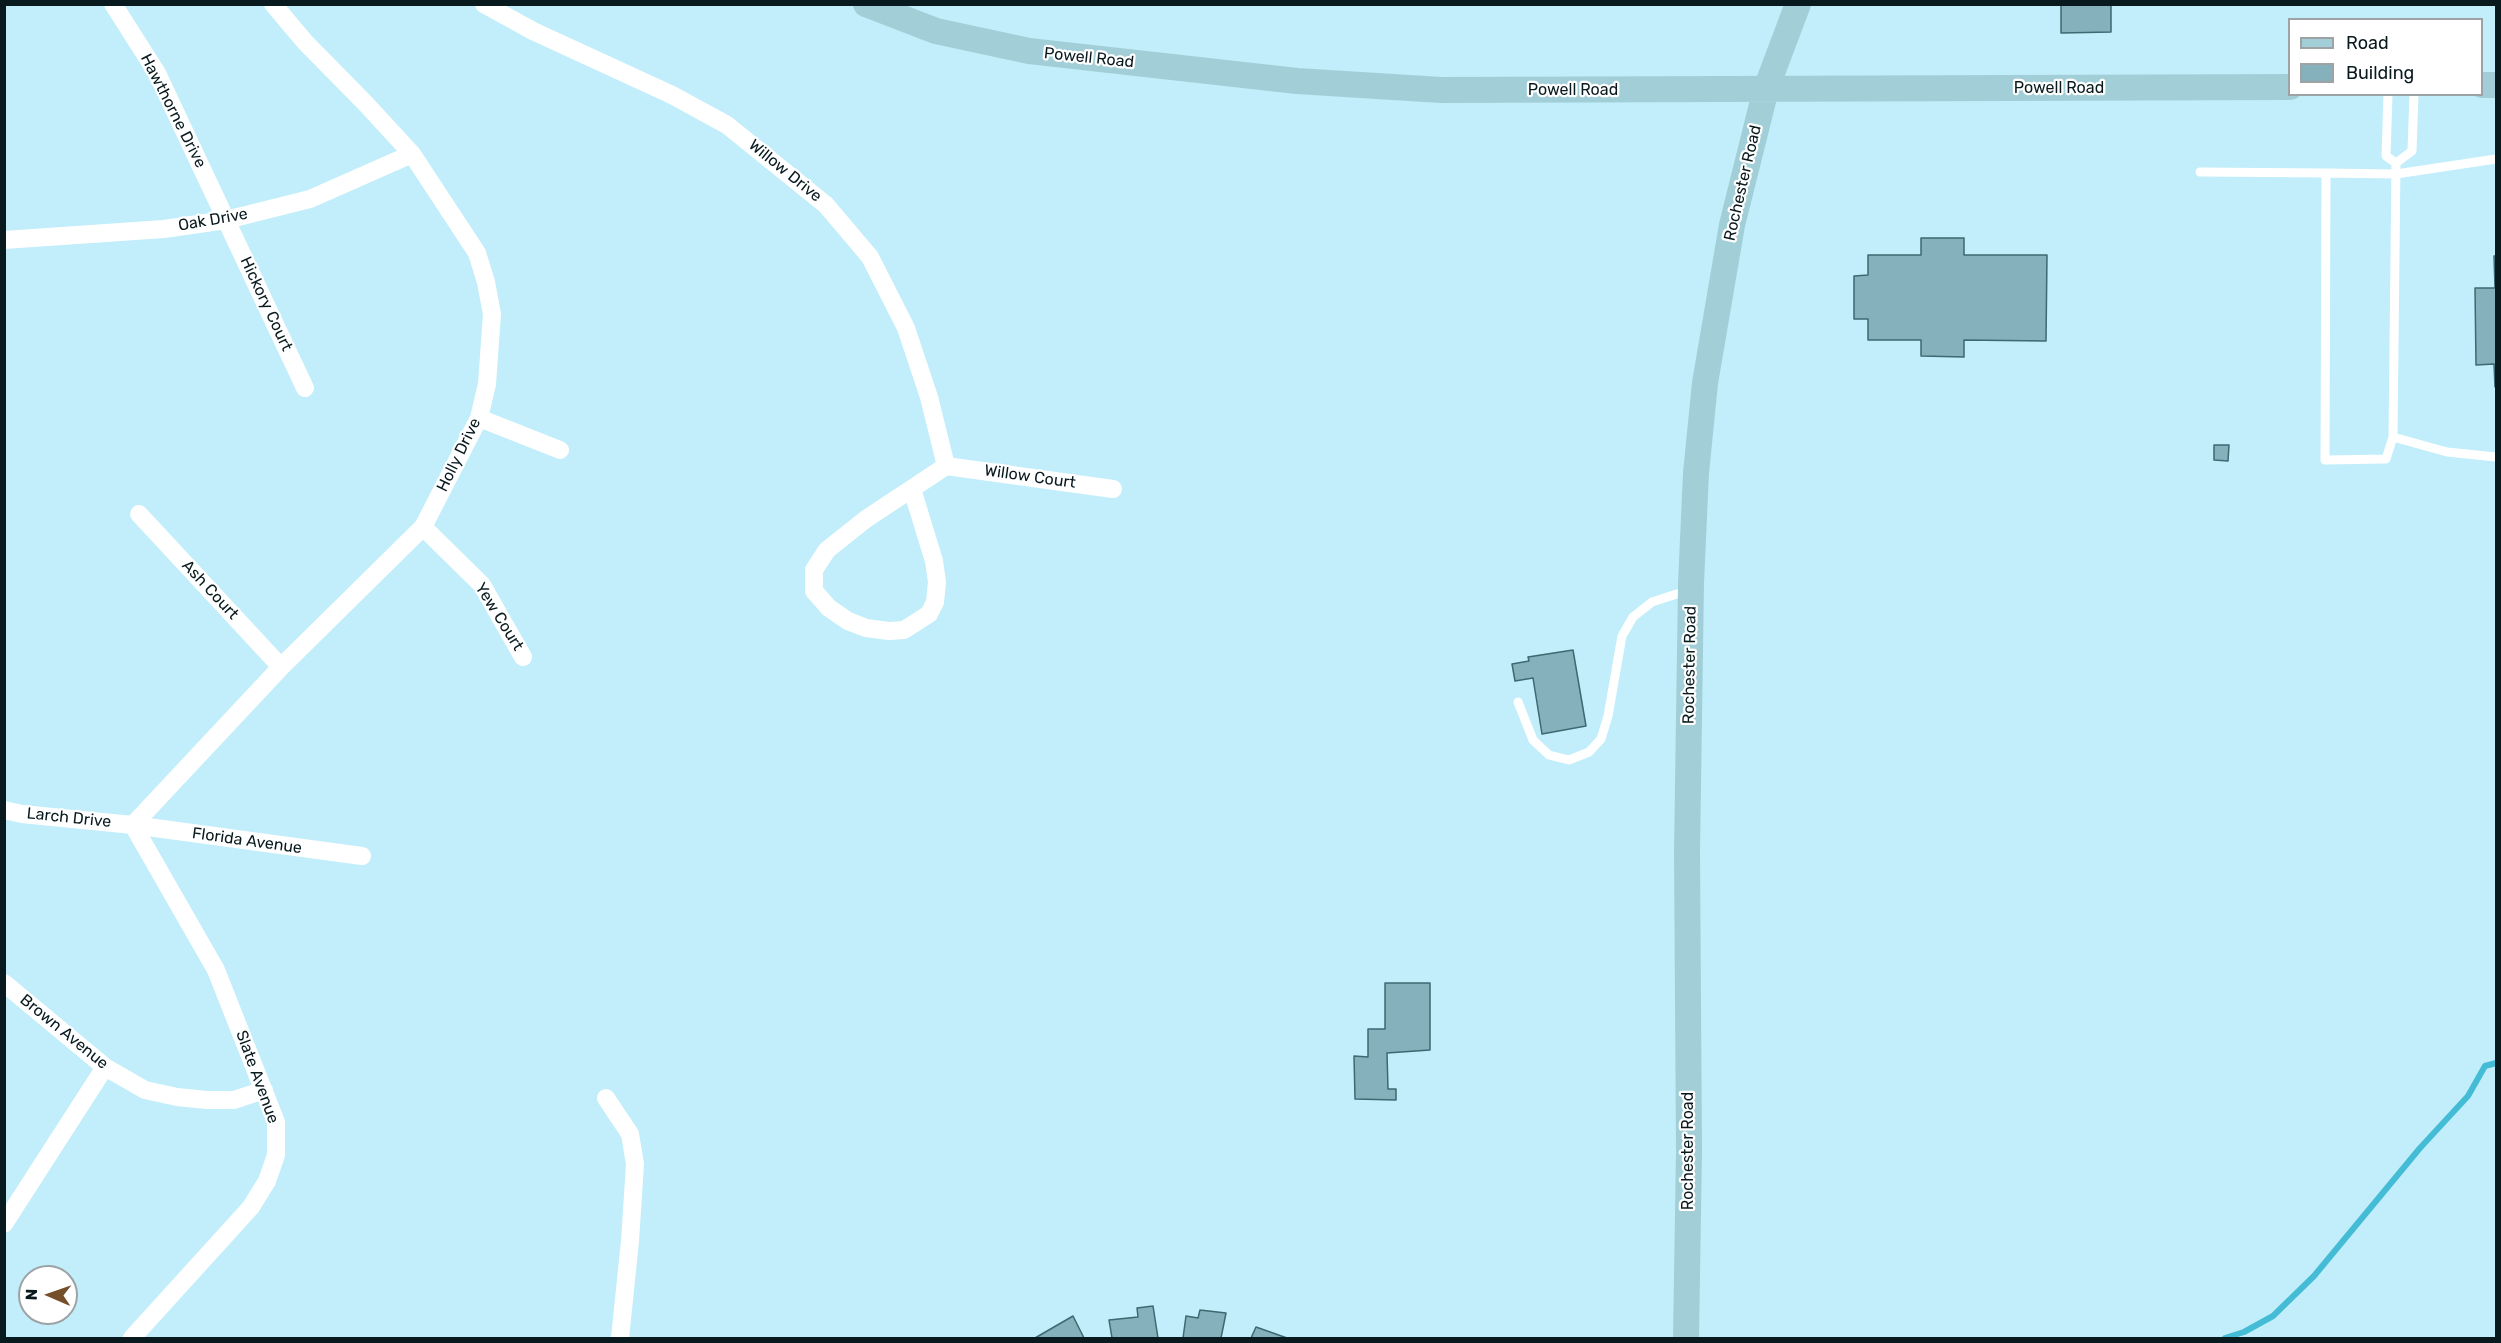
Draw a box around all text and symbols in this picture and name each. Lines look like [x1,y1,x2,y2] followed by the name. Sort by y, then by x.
[2288,18,2483,96] legend
[2346,32,2389,54] text: Road
[1043,44,1135,72] street label: Powell Road
[136,51,210,171] street label: Hawthorne Drive
[2346,62,2414,84] text: Building
[2014,78,2104,98] street label: Powell Road
[1528,80,1618,100] street label: Powell Road
[1720,123,1766,243] street label: Rochester Road
[744,136,826,206] street label: Willow Drive
[177,204,249,236] street label: Oak Drive
[236,254,296,354] street label: Hickory Court
[433,415,485,495] street label: Holly Drive
[983,461,1077,493] street label: Willow Court
[178,556,242,624] street label: Ash Court
[471,580,527,654] street label: Yew Court
[1679,606,1701,724] street label: Rochester Road
[26,804,112,832] street label: Larch Drive
[191,824,303,858] street label: Florida Avenue
[16,991,112,1073] street label: Brown Avenue
[231,1028,283,1126] street label: Slate Avenue
[1678,1092,1698,1210] street label: Rochester Road
[18,1265,78,1325] north arrow
[22,1288,41,1301] text: N

